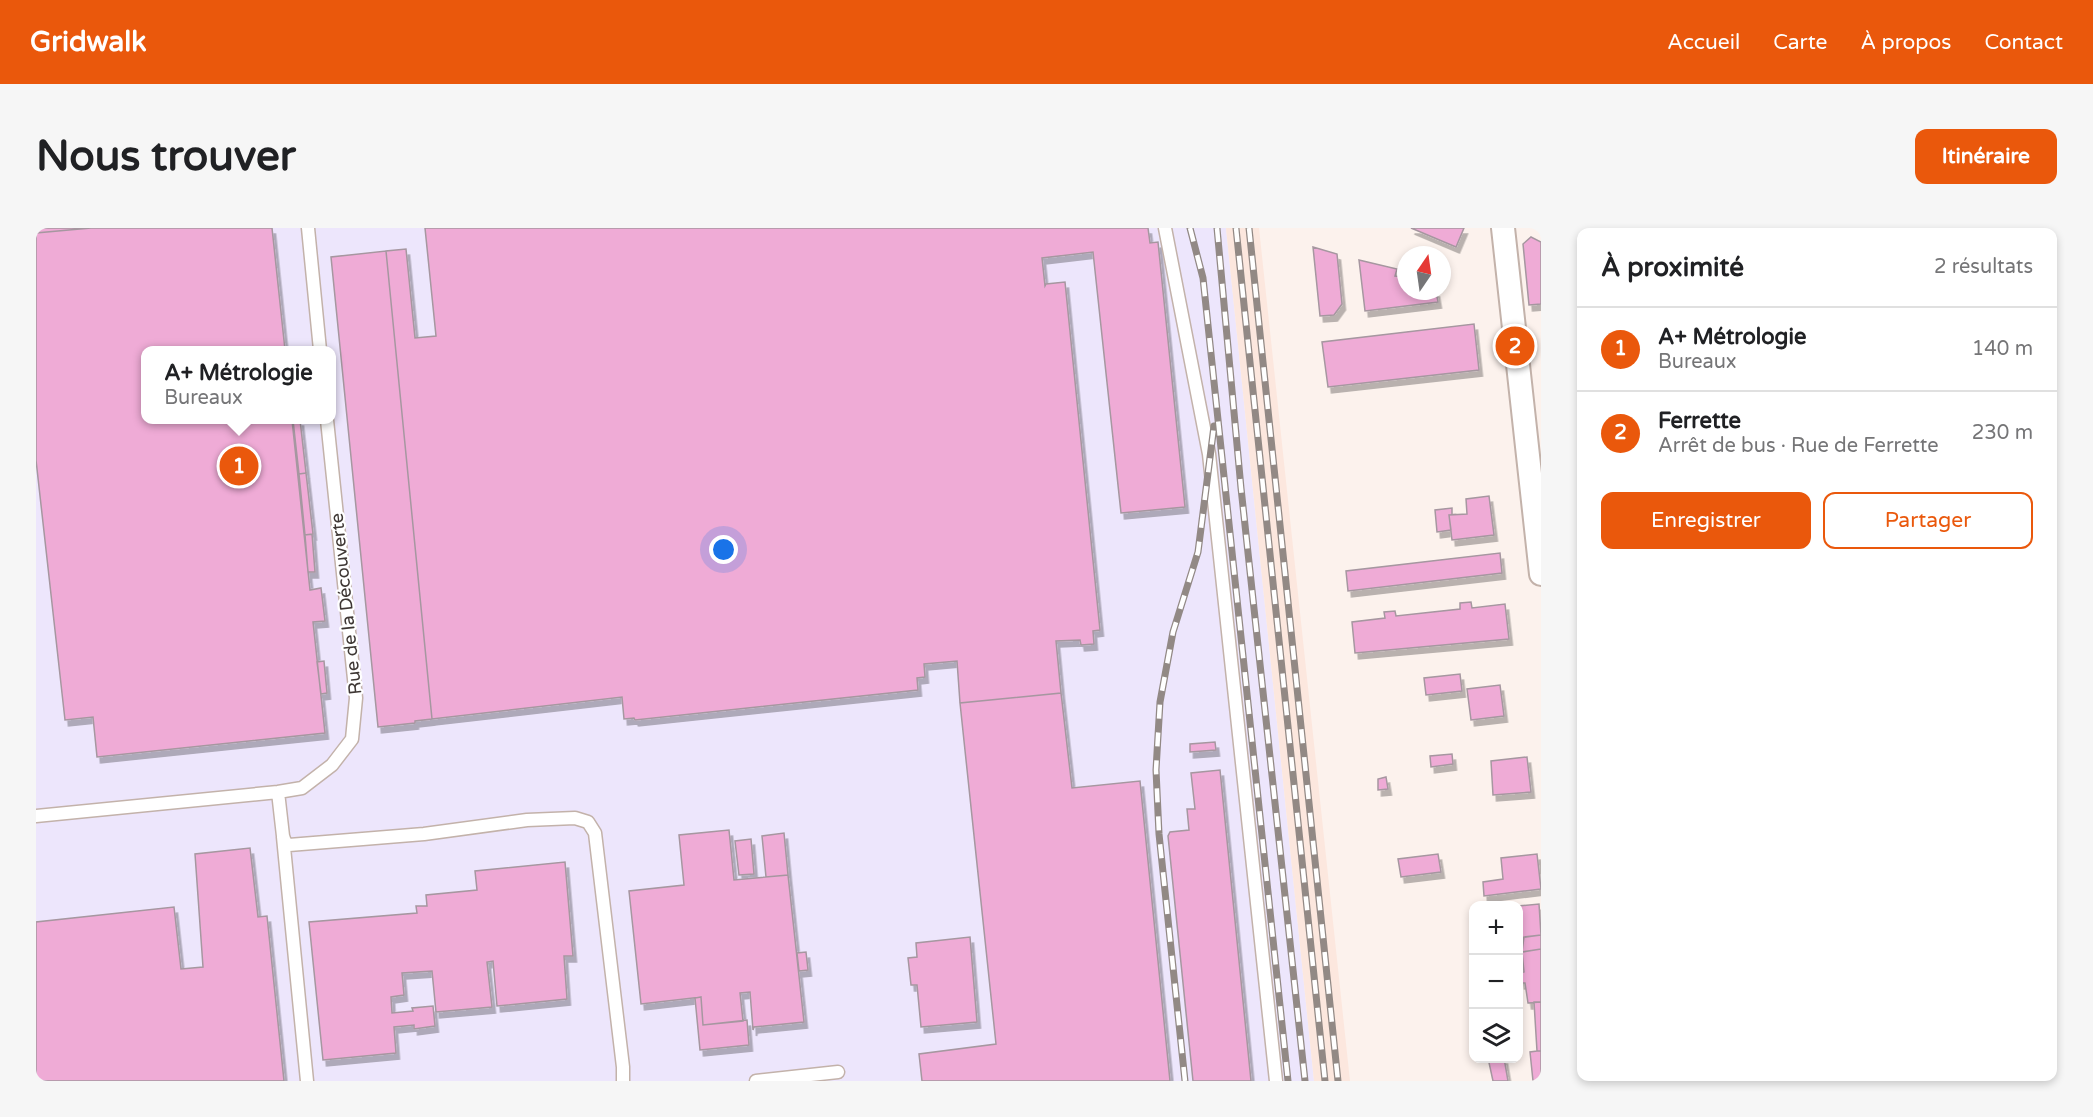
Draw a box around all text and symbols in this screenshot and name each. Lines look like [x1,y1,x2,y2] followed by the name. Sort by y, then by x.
[30,25,147,59] text: Gridwalk
[1667,30,1740,55] text: Accueil
[1773,30,1827,55] text: Carte
[1860,30,1951,55] text: À propos
[1984,30,2063,55] text: Contact
[1915,129,2057,184] button: Itinéraire
[36,131,296,182] text: Nous trouver
[1397,246,1451,300] north arrow
[1601,252,1744,283] text: À proximité
[1934,255,2033,279] text: 2 résultats
[1496,324,1534,368] pin: 2
[1658,324,1806,350] text: A+ Métrologie
[1614,337,1627,361] text: 1
[1972,337,2033,361] text: 140 m
[141,346,336,424] popup
[1658,350,1736,374] text: Bureaux
[164,360,313,386] text: A+ Métrologie
[164,386,243,410] text: Bureaux
[1658,408,1741,434] text: Ferrette
[1614,421,1627,445] text: 2
[1972,421,2033,445] text: 230 m
[1658,434,1939,458] text: Arrêt de bus · Rue de Ferrette
[220,444,258,488] pin: 1
[1601,492,1811,549] button: Enregistrer
[1823,492,2033,549] button: Partager
[326,512,366,696] street label: Rue de la Découverte
[709,535,738,564] your location
[1469,901,1523,1063] map controls
[1469,901,1523,955] button: +
[1469,955,1523,1009] button: −
[1469,1009,1523,1063] button: layers

